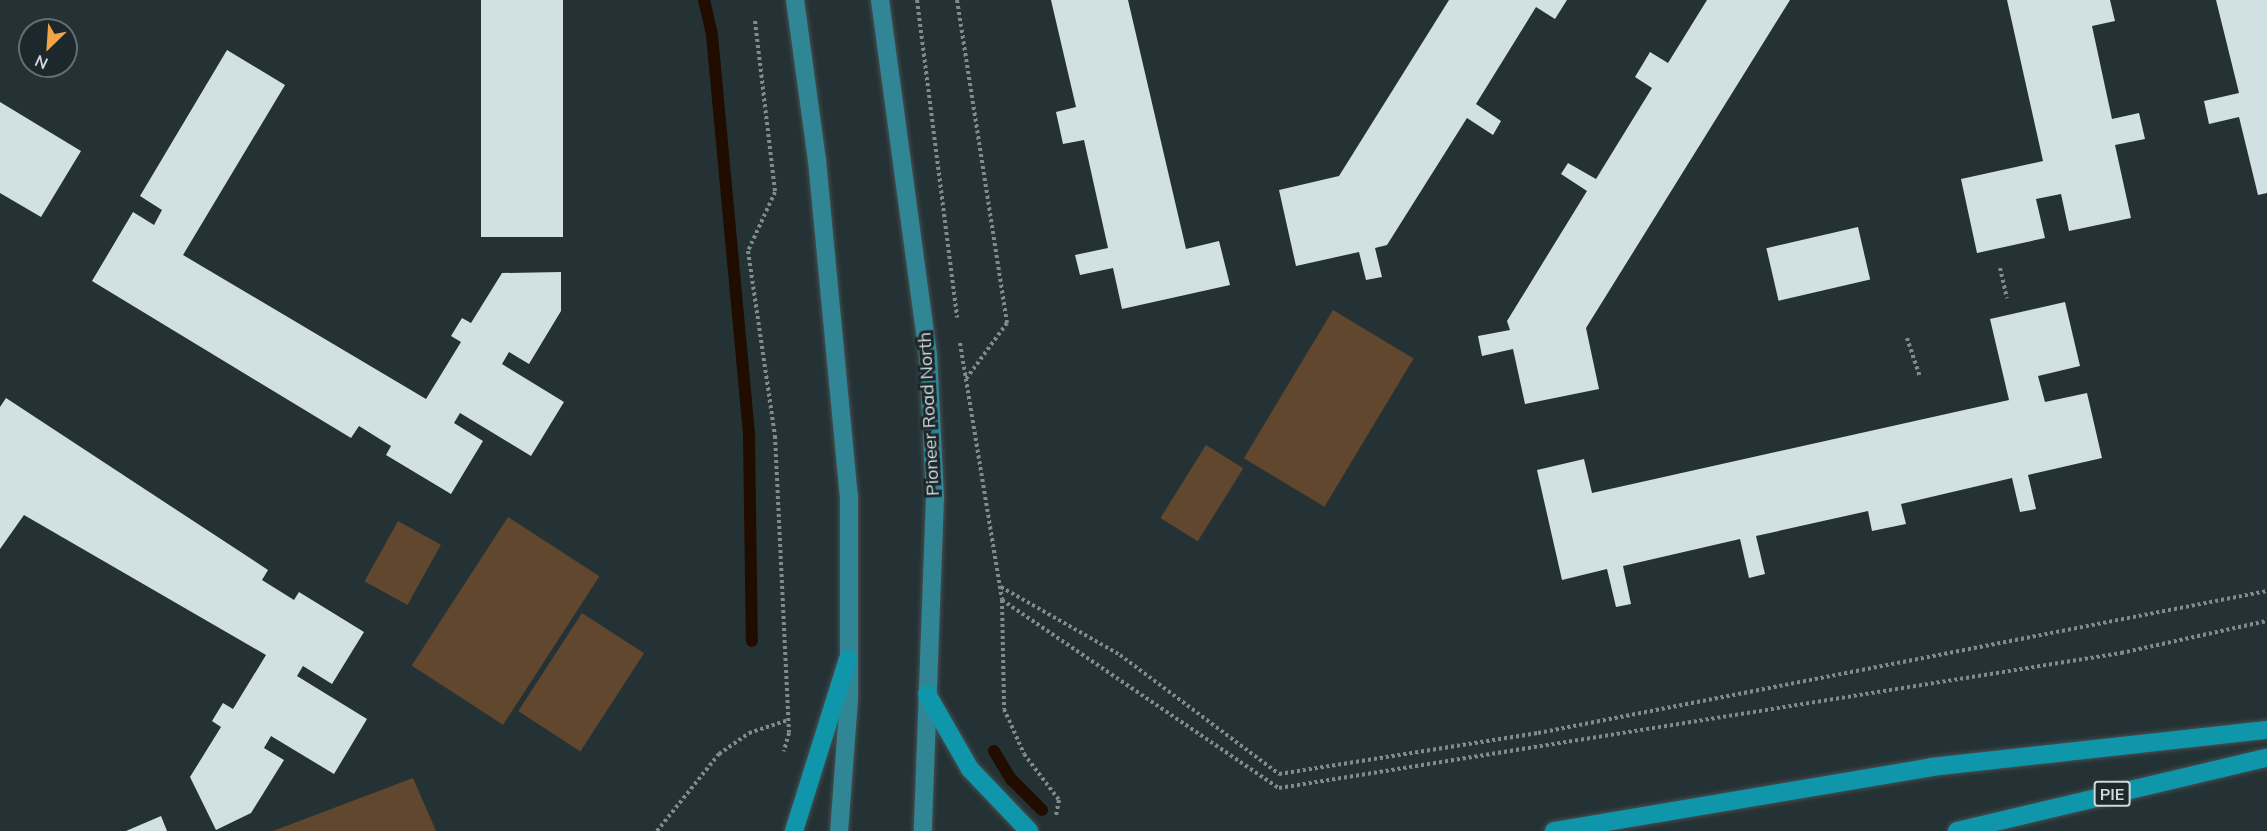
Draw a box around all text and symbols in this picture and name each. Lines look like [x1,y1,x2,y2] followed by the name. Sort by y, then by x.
[18,18,78,78] north arrow
[32,51,51,74] text: N
[914,332,944,496] street label: Pioneer Road North
[2092,781,2132,807] road number: PIE

